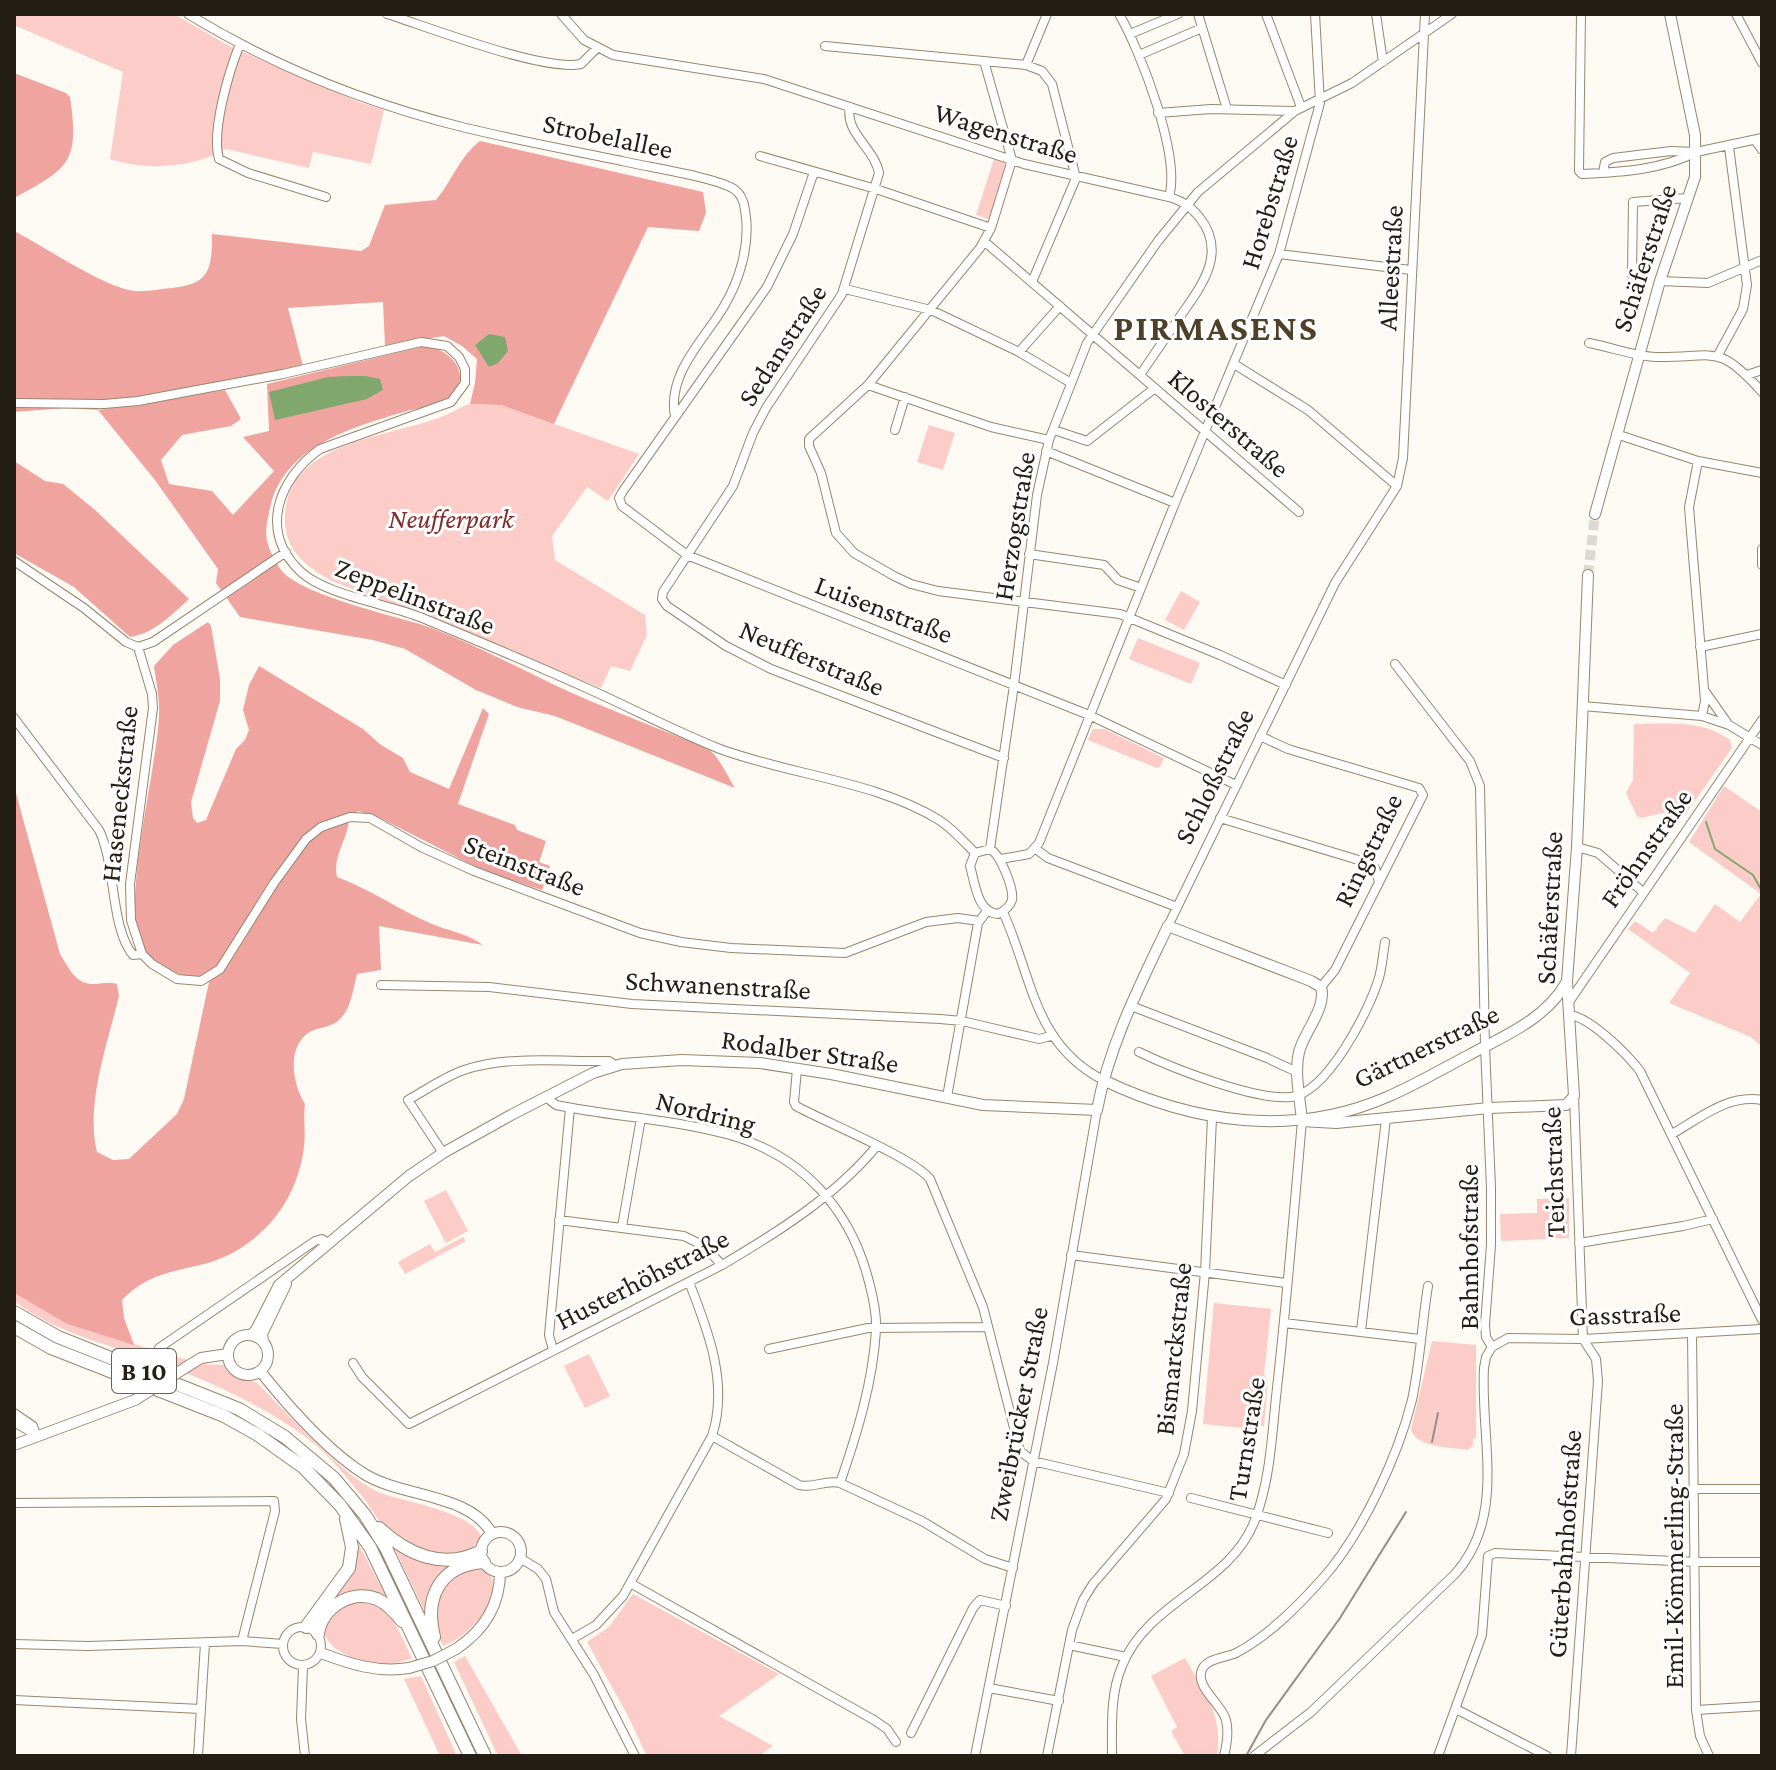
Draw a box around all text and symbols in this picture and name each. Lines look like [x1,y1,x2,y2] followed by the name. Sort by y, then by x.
[930,96,1082,170] street label: Wagenstraße
[540,107,676,165] street label: Strobelallee
[1234,131,1304,273] street label: Horebstraße
[1606,180,1682,336] street label: Schäferstraße
[1371,204,1409,332] street label: Alleestraße
[731,278,833,412] street label: Sedanstraße
[1113,308,1319,348] district label: PIRMASENS
[1162,362,1296,484] street label: Klosterstraße
[987,449,1041,603] street label: Herzogstraße
[388,503,516,534] park label: Neufferpark
[331,551,499,641] street label: Zeppelinstraße
[811,569,957,649] street label: Luisenstraße
[735,614,889,702] street label: Neufferstraße
[1168,703,1260,849] street label: Schloßstraße
[94,704,144,884] street label: Haseneckstraße
[1594,783,1698,913] street label: Fröhnstraße
[1327,788,1409,912] street label: Ringstraße
[460,828,590,902] street label: Steinstraße
[1530,831,1568,985] street label: Schäferstraße
[624,965,812,1005] street label: Schwanenstraße
[1348,998,1504,1094] street label: Gärtnerstraße
[719,1023,901,1079] street label: Rodalber Straße
[653,1085,760,1139] street label: Nordring
[1535,1106,1571,1238] street label: Teichstraße
[1453,1164,1484,1330] street label: Bahnhofstraße
[550,1222,734,1336] street label: Husterhöhstraße
[1149,1261,1197,1437] street label: Bismarckstraße
[1568,1297,1682,1331] street label: Gasstraße
[982,1304,1054,1524] street label: Zweibrücker Straße
[112,1349,176,1393] road number: B 10
[1221,1375,1271,1503] street label: Turnstraße
[1658,1403,1689,1689] street label: Emil-Kömmerling-Straße
[1541,1429,1587,1659] street label: Güterbahnhofstraße

